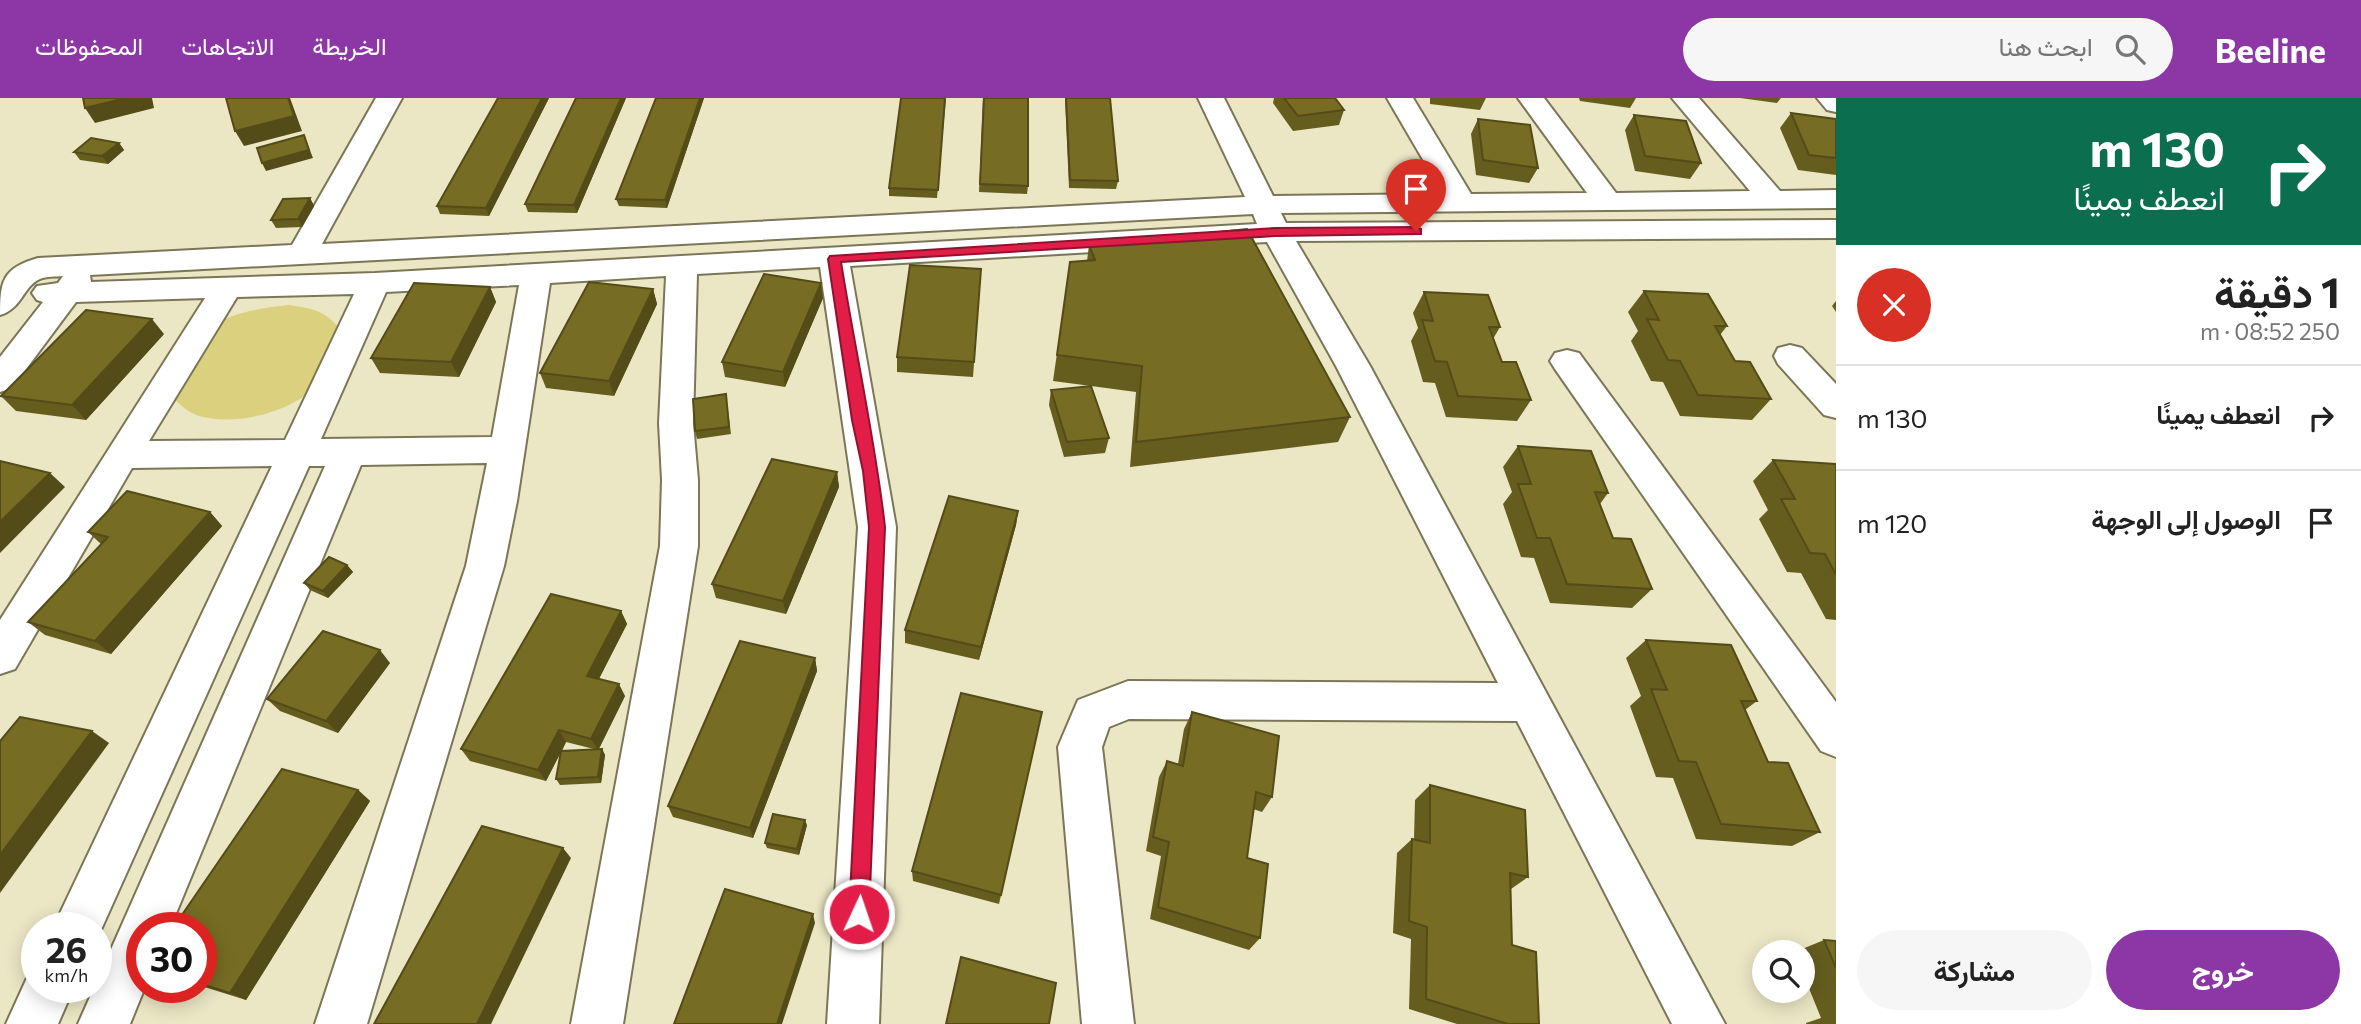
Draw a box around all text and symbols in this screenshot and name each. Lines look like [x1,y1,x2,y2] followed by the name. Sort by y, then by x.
[1683,18,2173,81] search box
[2215,29,2326,70] text: Beeline
[1999,30,2093,61] text: ابحث هنا
[2111,30,2149,68] icon: search
[35,31,143,60] text: المحفوظات
[181,31,274,60] text: الاتجاهات
[312,31,387,60] text: الخريطة
[2090,117,2225,177] text: 130 m
[2249,126,2340,217] icon: right
[1386,159,1446,231] pin
[1397,170,1435,208] icon: arrive
[2074,177,2225,217] text: انعطف يمينًا
[2214,265,2340,317] text: 1 دقيقة
[1857,268,1931,342] button: close
[2200,317,2340,345] text: 250 m · 08:52
[2156,398,2281,429] text: انعطف يمينًا
[2302,399,2340,437] icon: right
[1857,402,1928,433] text: 130 m
[2091,503,2281,534] text: الوصول إلى الوجهة
[2302,504,2340,542] icon: arrive
[1857,507,1927,538] text: 120 m
[822,877,896,951] position arrow
[126,912,217,1003] speed limit sign: 30
[46,927,87,970] text: 26
[1857,930,2092,1010] button: مشاركة
[2106,930,2340,1010] button: خروج
[1752,940,1815,1003] map controls
[1752,940,1815,1003] button: search
[45,964,88,986] text: km/h

